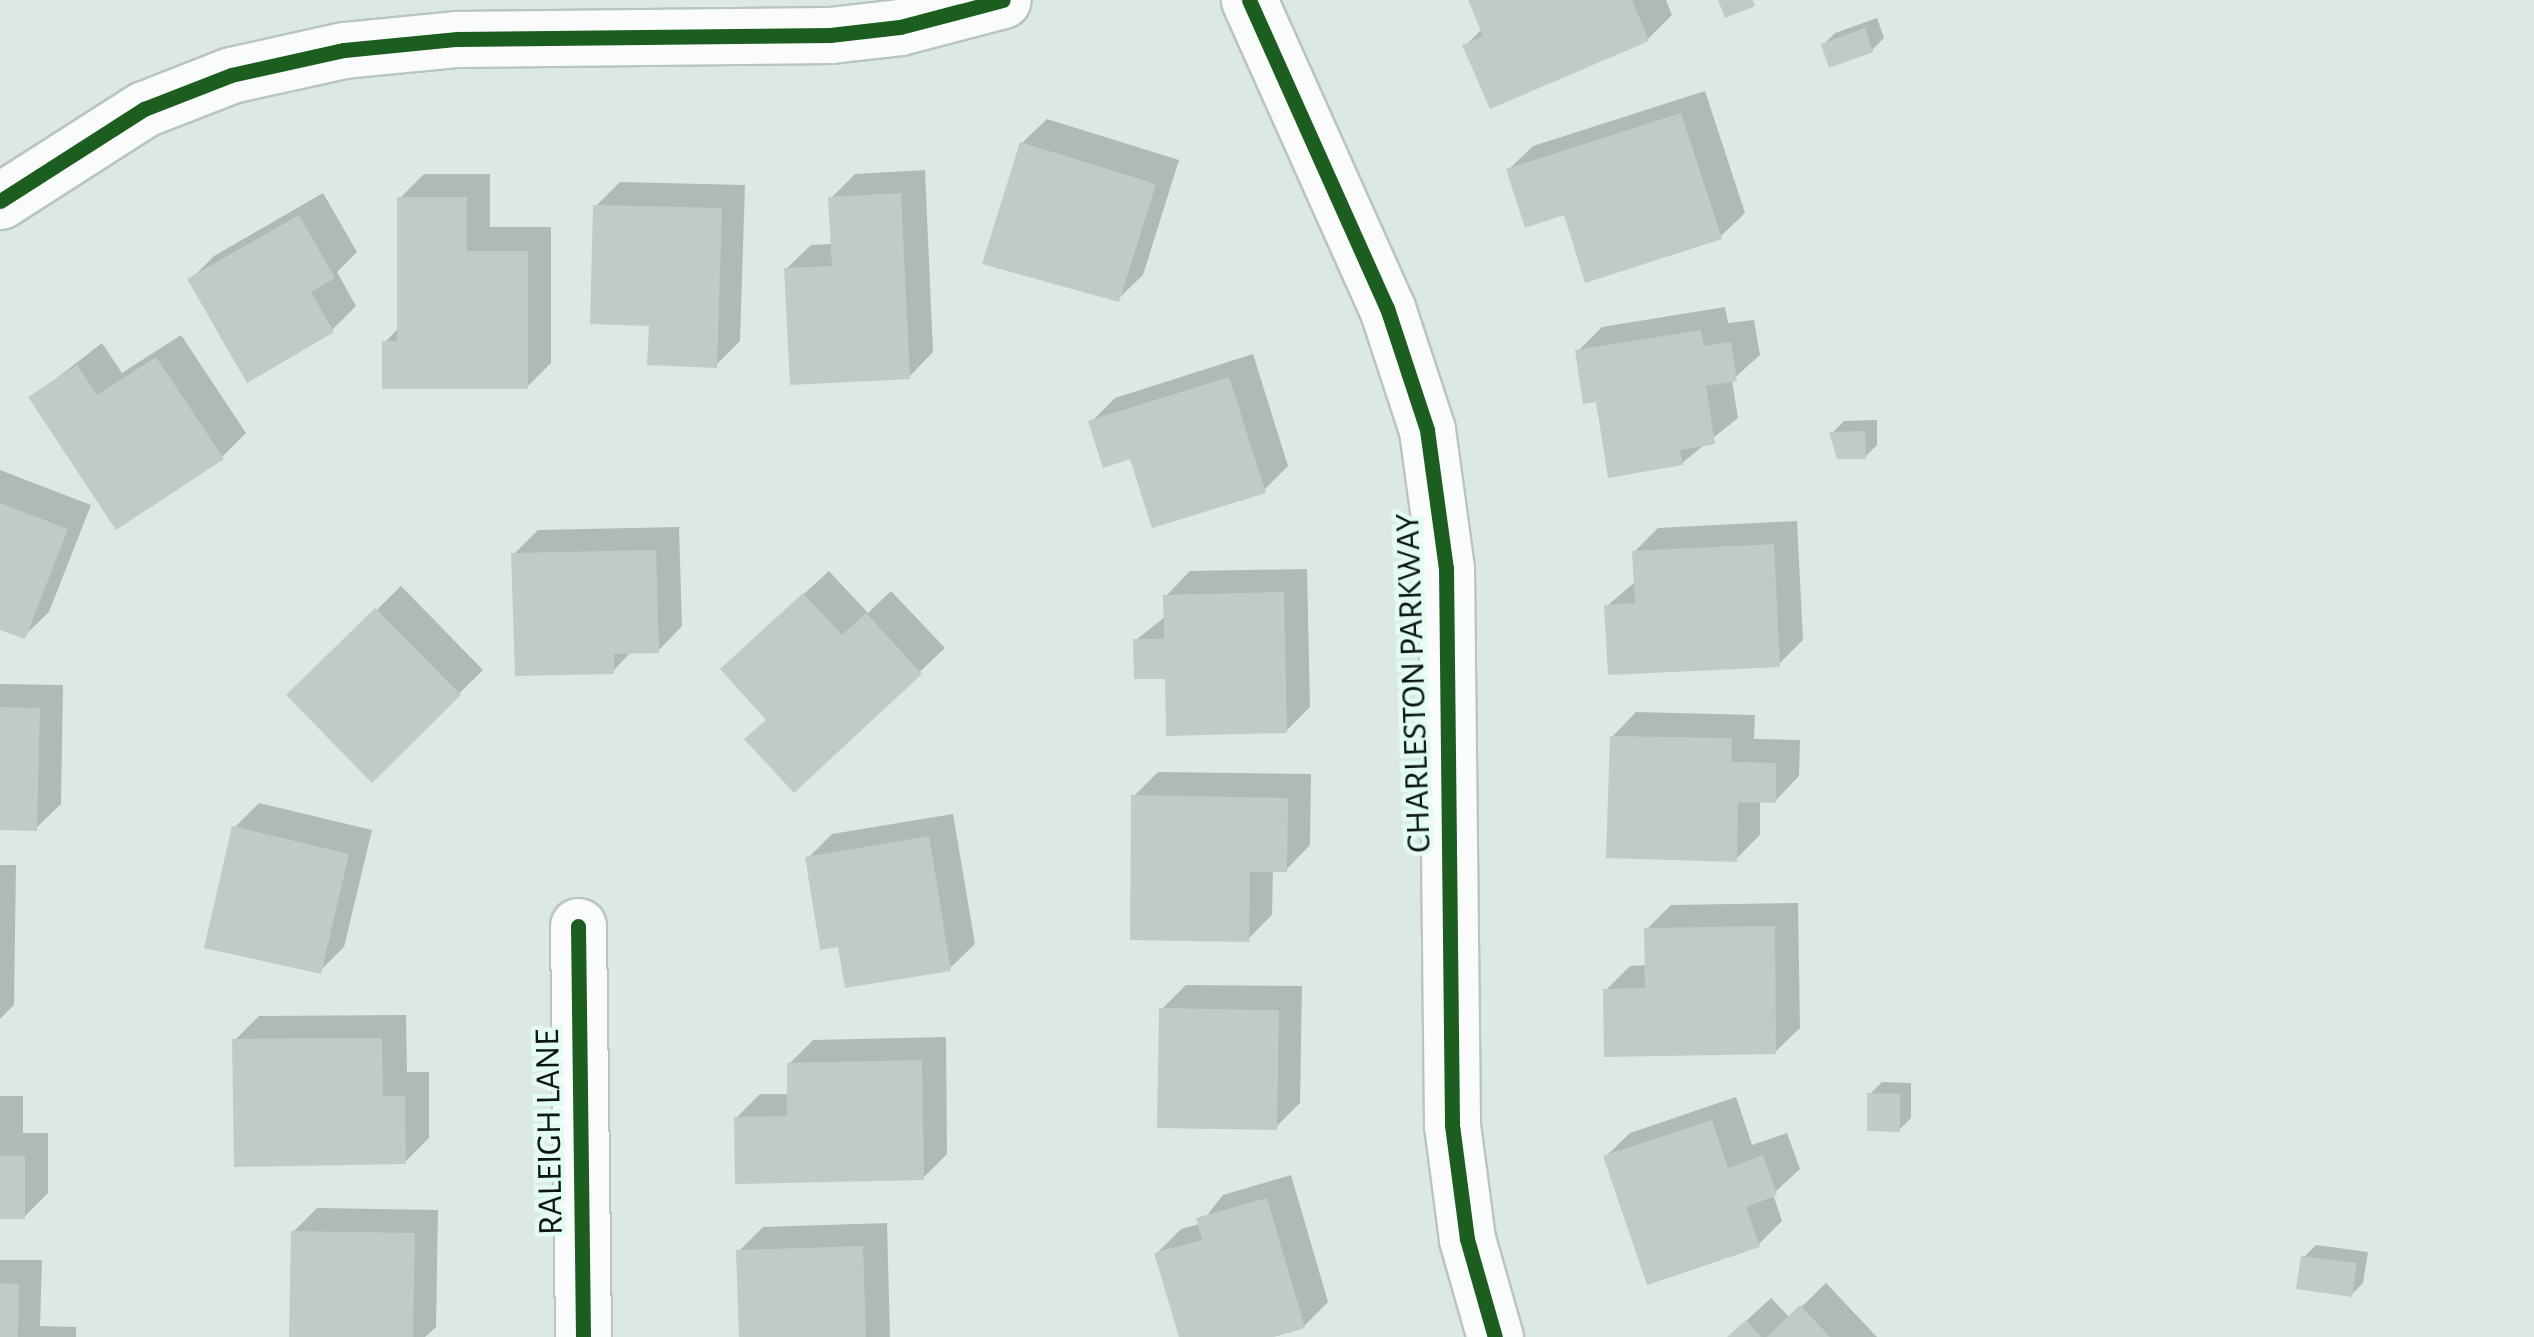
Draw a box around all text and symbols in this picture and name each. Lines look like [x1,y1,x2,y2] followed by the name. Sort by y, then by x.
[1387,513,1441,853] street label: CHARLESTON PARKWAY
[527,1029,573,1235] street label: RALEIGH LANE

